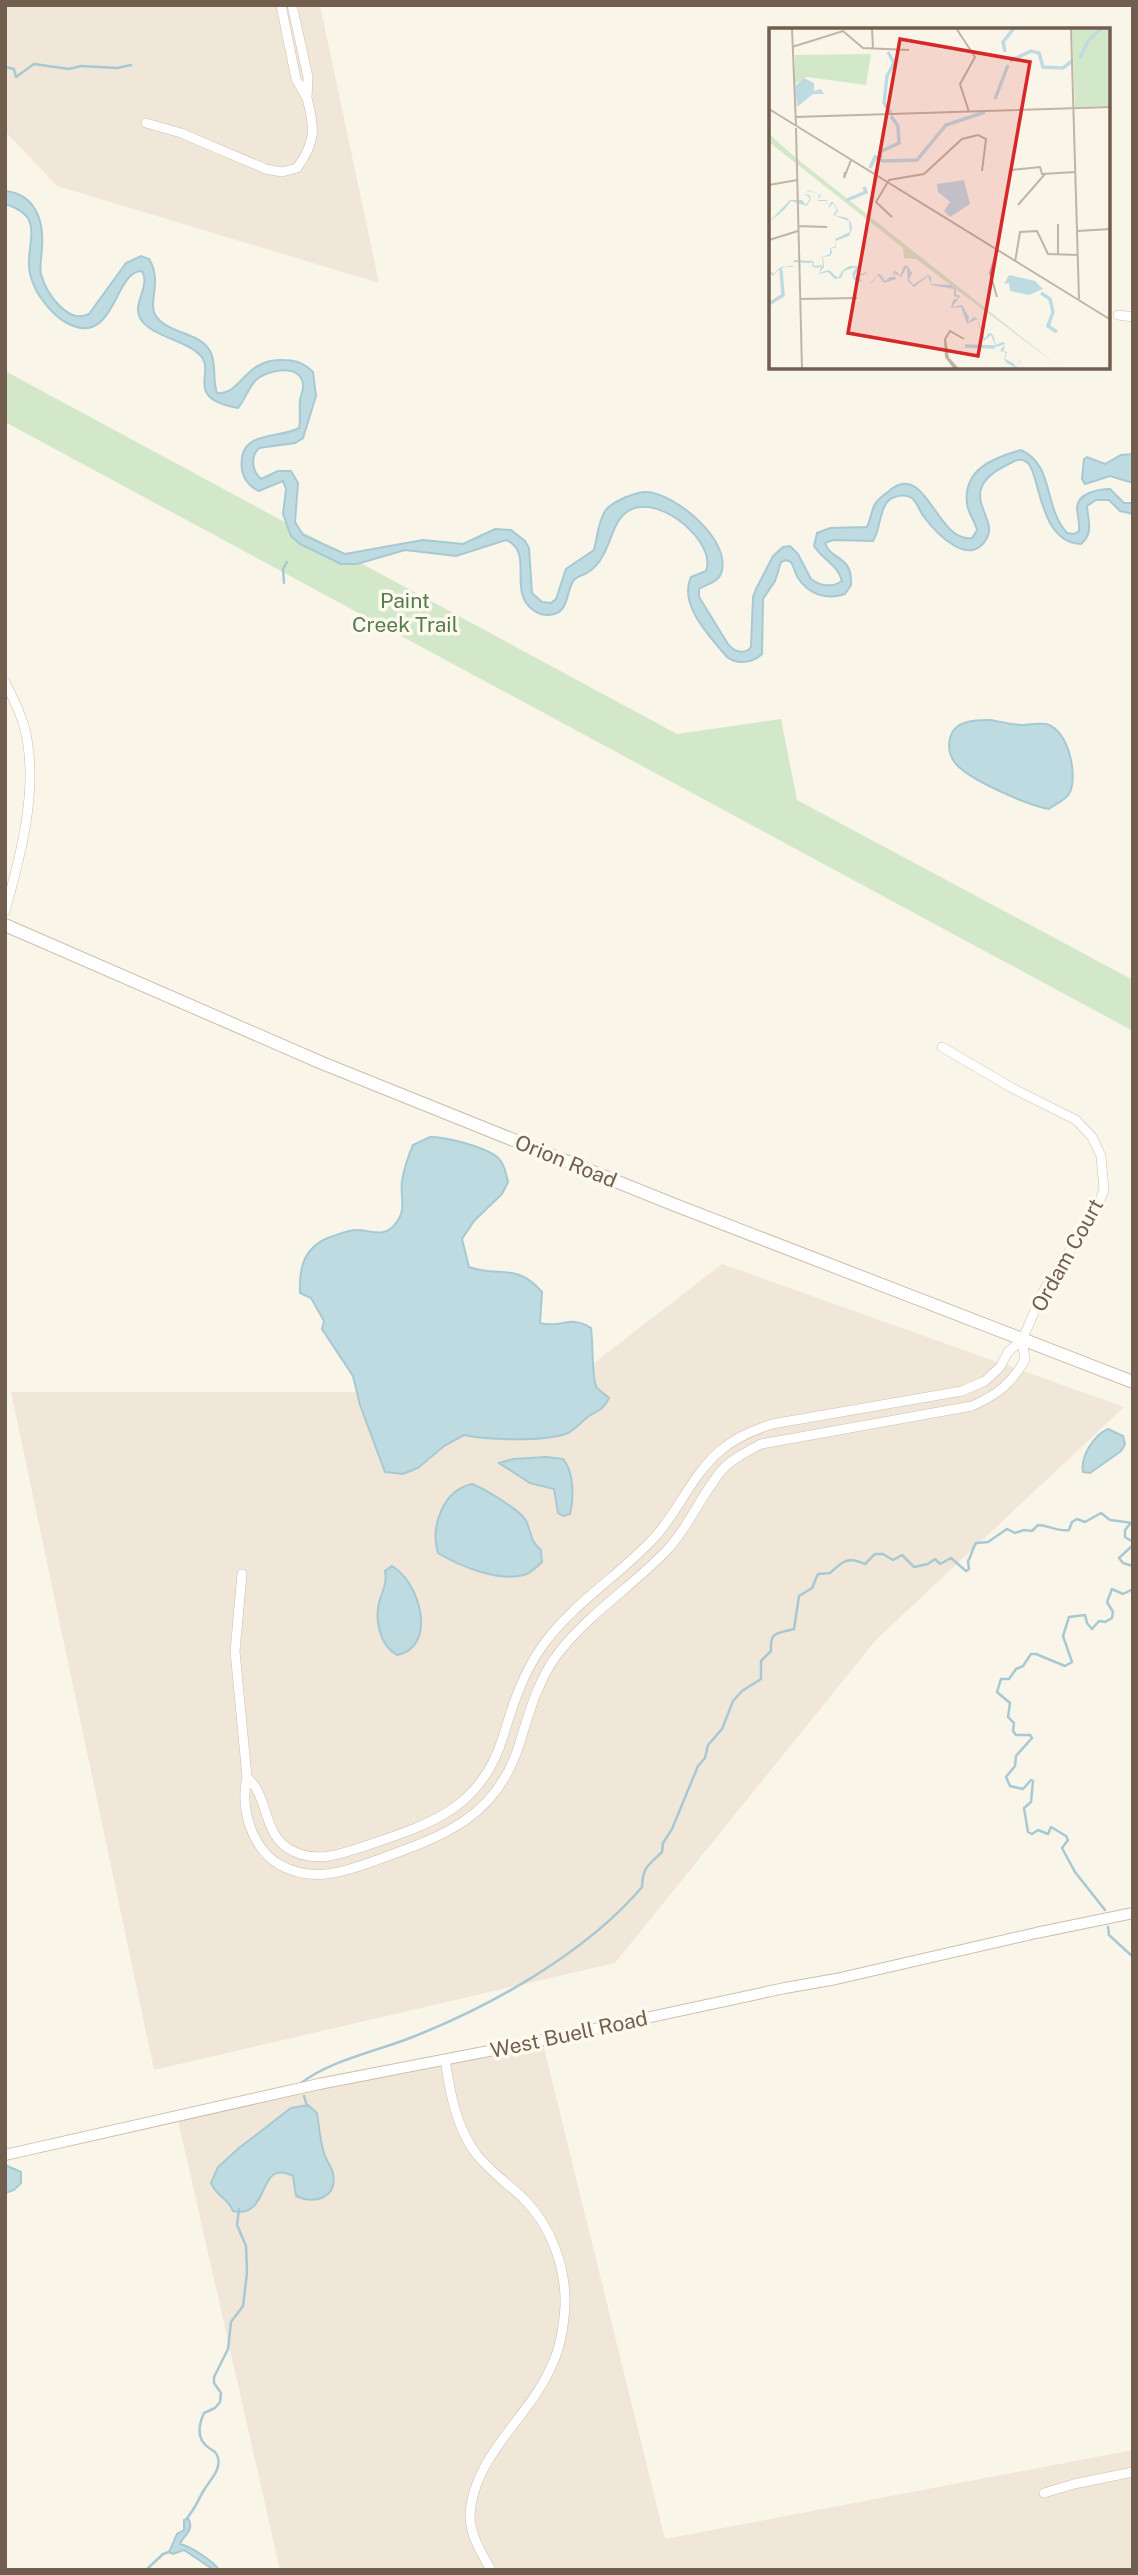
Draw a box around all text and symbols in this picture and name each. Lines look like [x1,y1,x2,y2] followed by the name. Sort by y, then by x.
[769,28,1110,369] inset map
[352,588,458,637] park label: Paint Creek Trail
[511,1129,621,1193] street label: Orion Road
[1026,1194,1108,1316] street label: Ordam Court
[488,2005,650,2063] street label: West Buell Road

